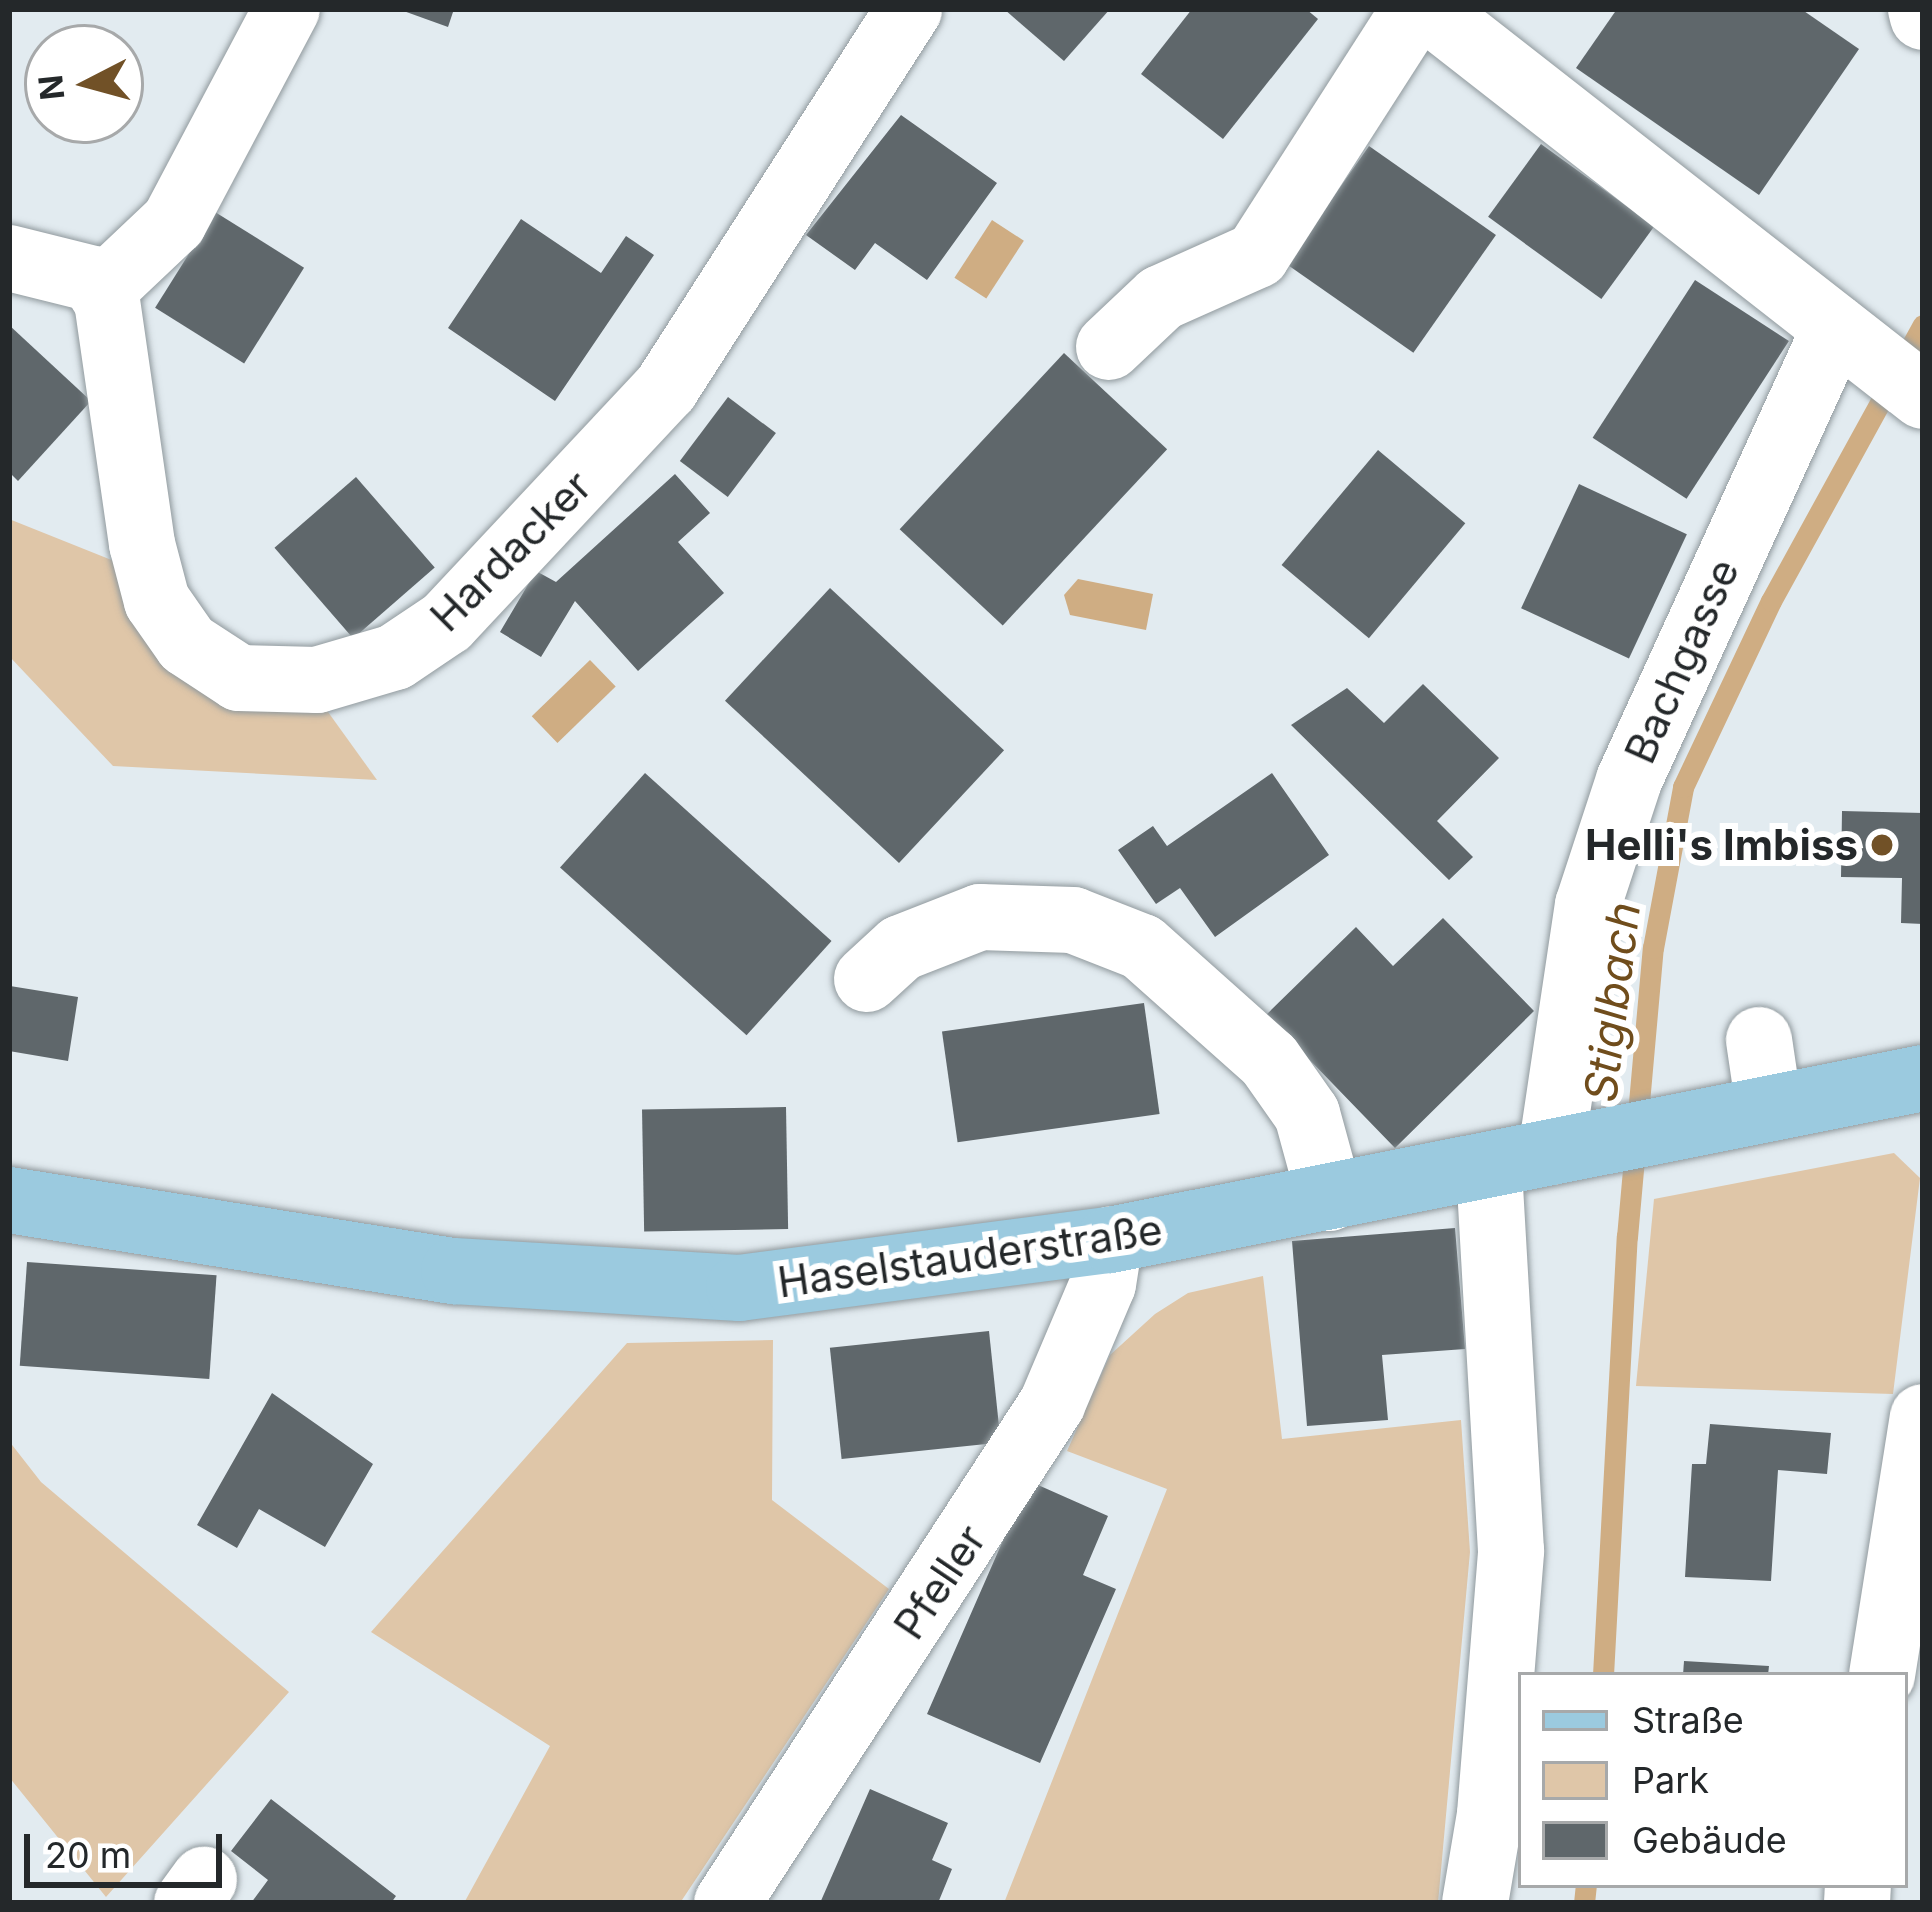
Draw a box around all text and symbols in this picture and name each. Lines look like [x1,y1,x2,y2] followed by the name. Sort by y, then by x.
[24,24,144,144] north arrow
[30,73,72,102] text: N
[420,460,602,642] street label: Hardacker
[1615,551,1749,771] street label: Bachgasse
[1585,820,1858,870] place label: Helli's Imbiss
[1869,832,1895,858] marker: Helli's Imbiss
[1573,899,1651,1105] water label: Stiglbach
[774,1204,1166,1308] street label: Haselstauderstraße
[884,1516,996,1648] street label: Pfeller
[1518,1672,1908,1888] legend
[1632,1698,1744,1742] text: Straße
[1632,1758,1709,1802] text: Park
[30,1810,228,1884] scale bar
[1632,1818,1787,1862] text: Gebäude
[45,1833,131,1877] text: 20 m

